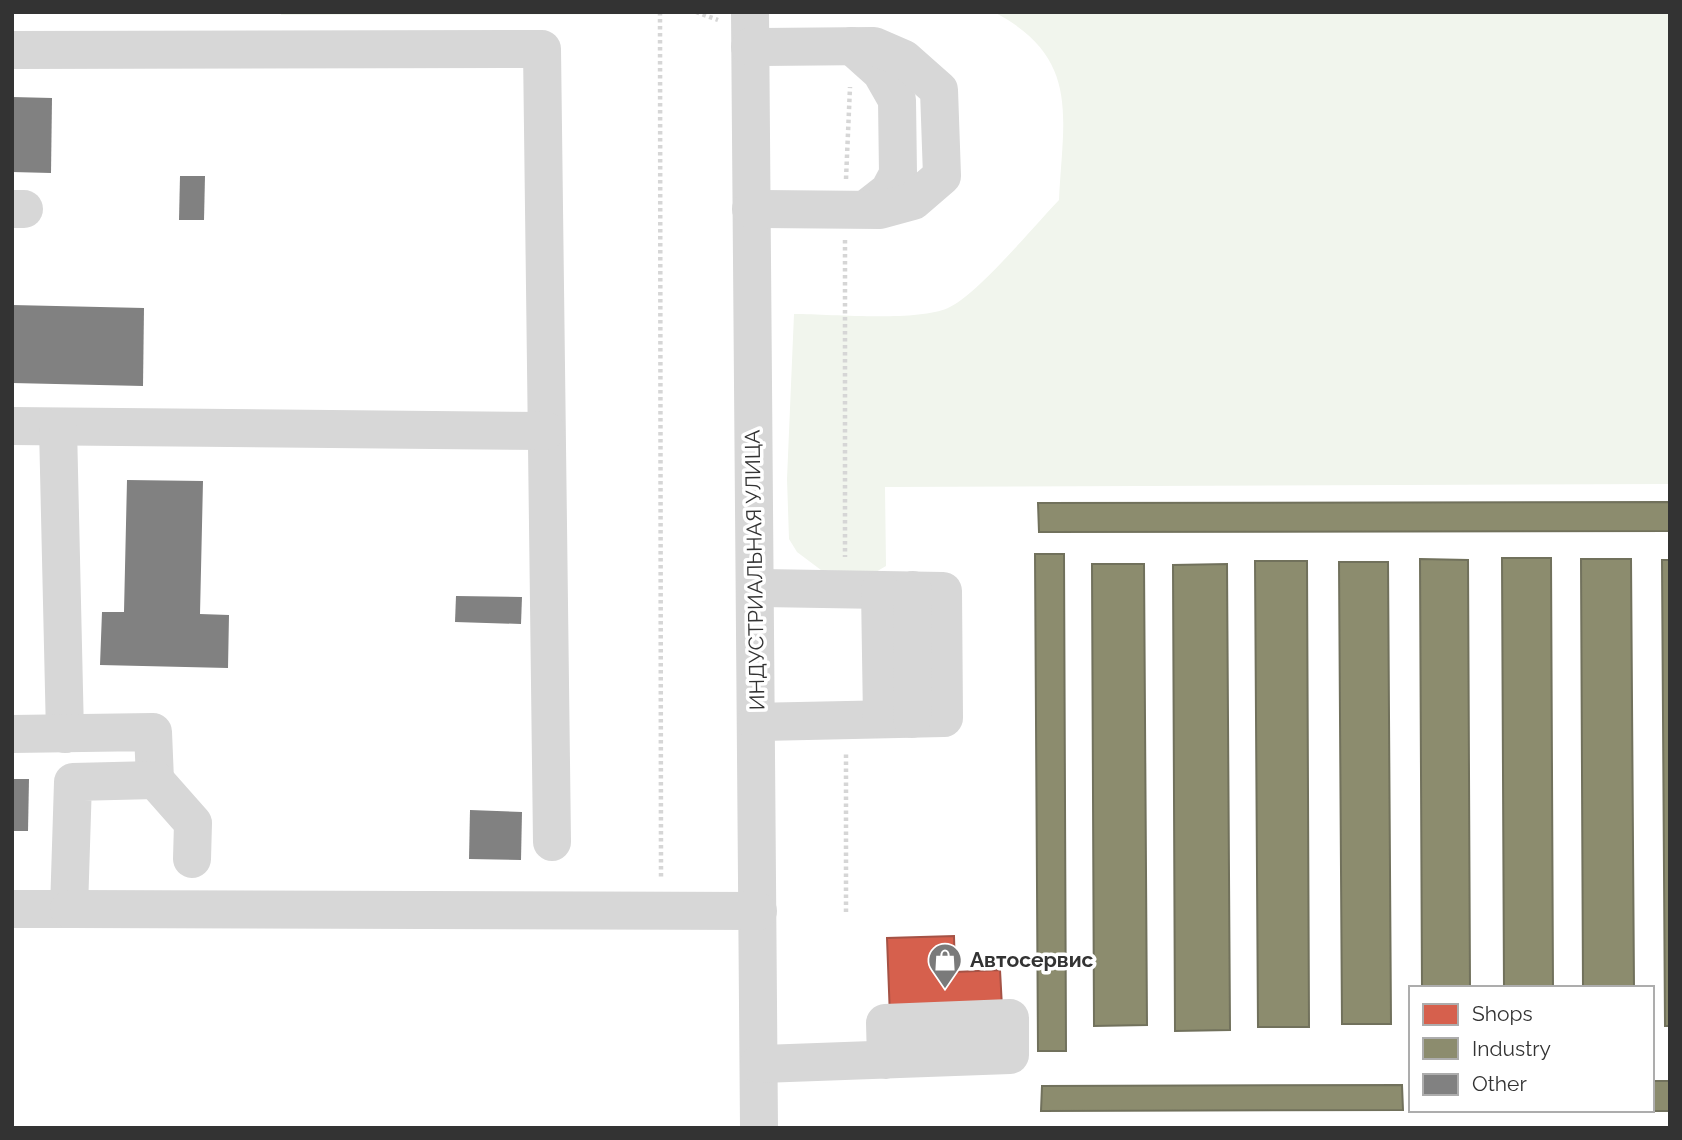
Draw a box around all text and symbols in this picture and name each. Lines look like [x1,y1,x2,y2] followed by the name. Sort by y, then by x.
[740,429,769,711] street label: ИНДУСТРИАЛЬНАЯ УЛИЦА
[926,941,964,990] shop icon: Автосервис
[970,947,1094,972] place label: Автосервис
[1409,986,1654,1112] legend
[1472,1001,1533,1026] text: Shops
[1472,1036,1551,1061] text: Industry
[1472,1071,1527,1096] text: Other

